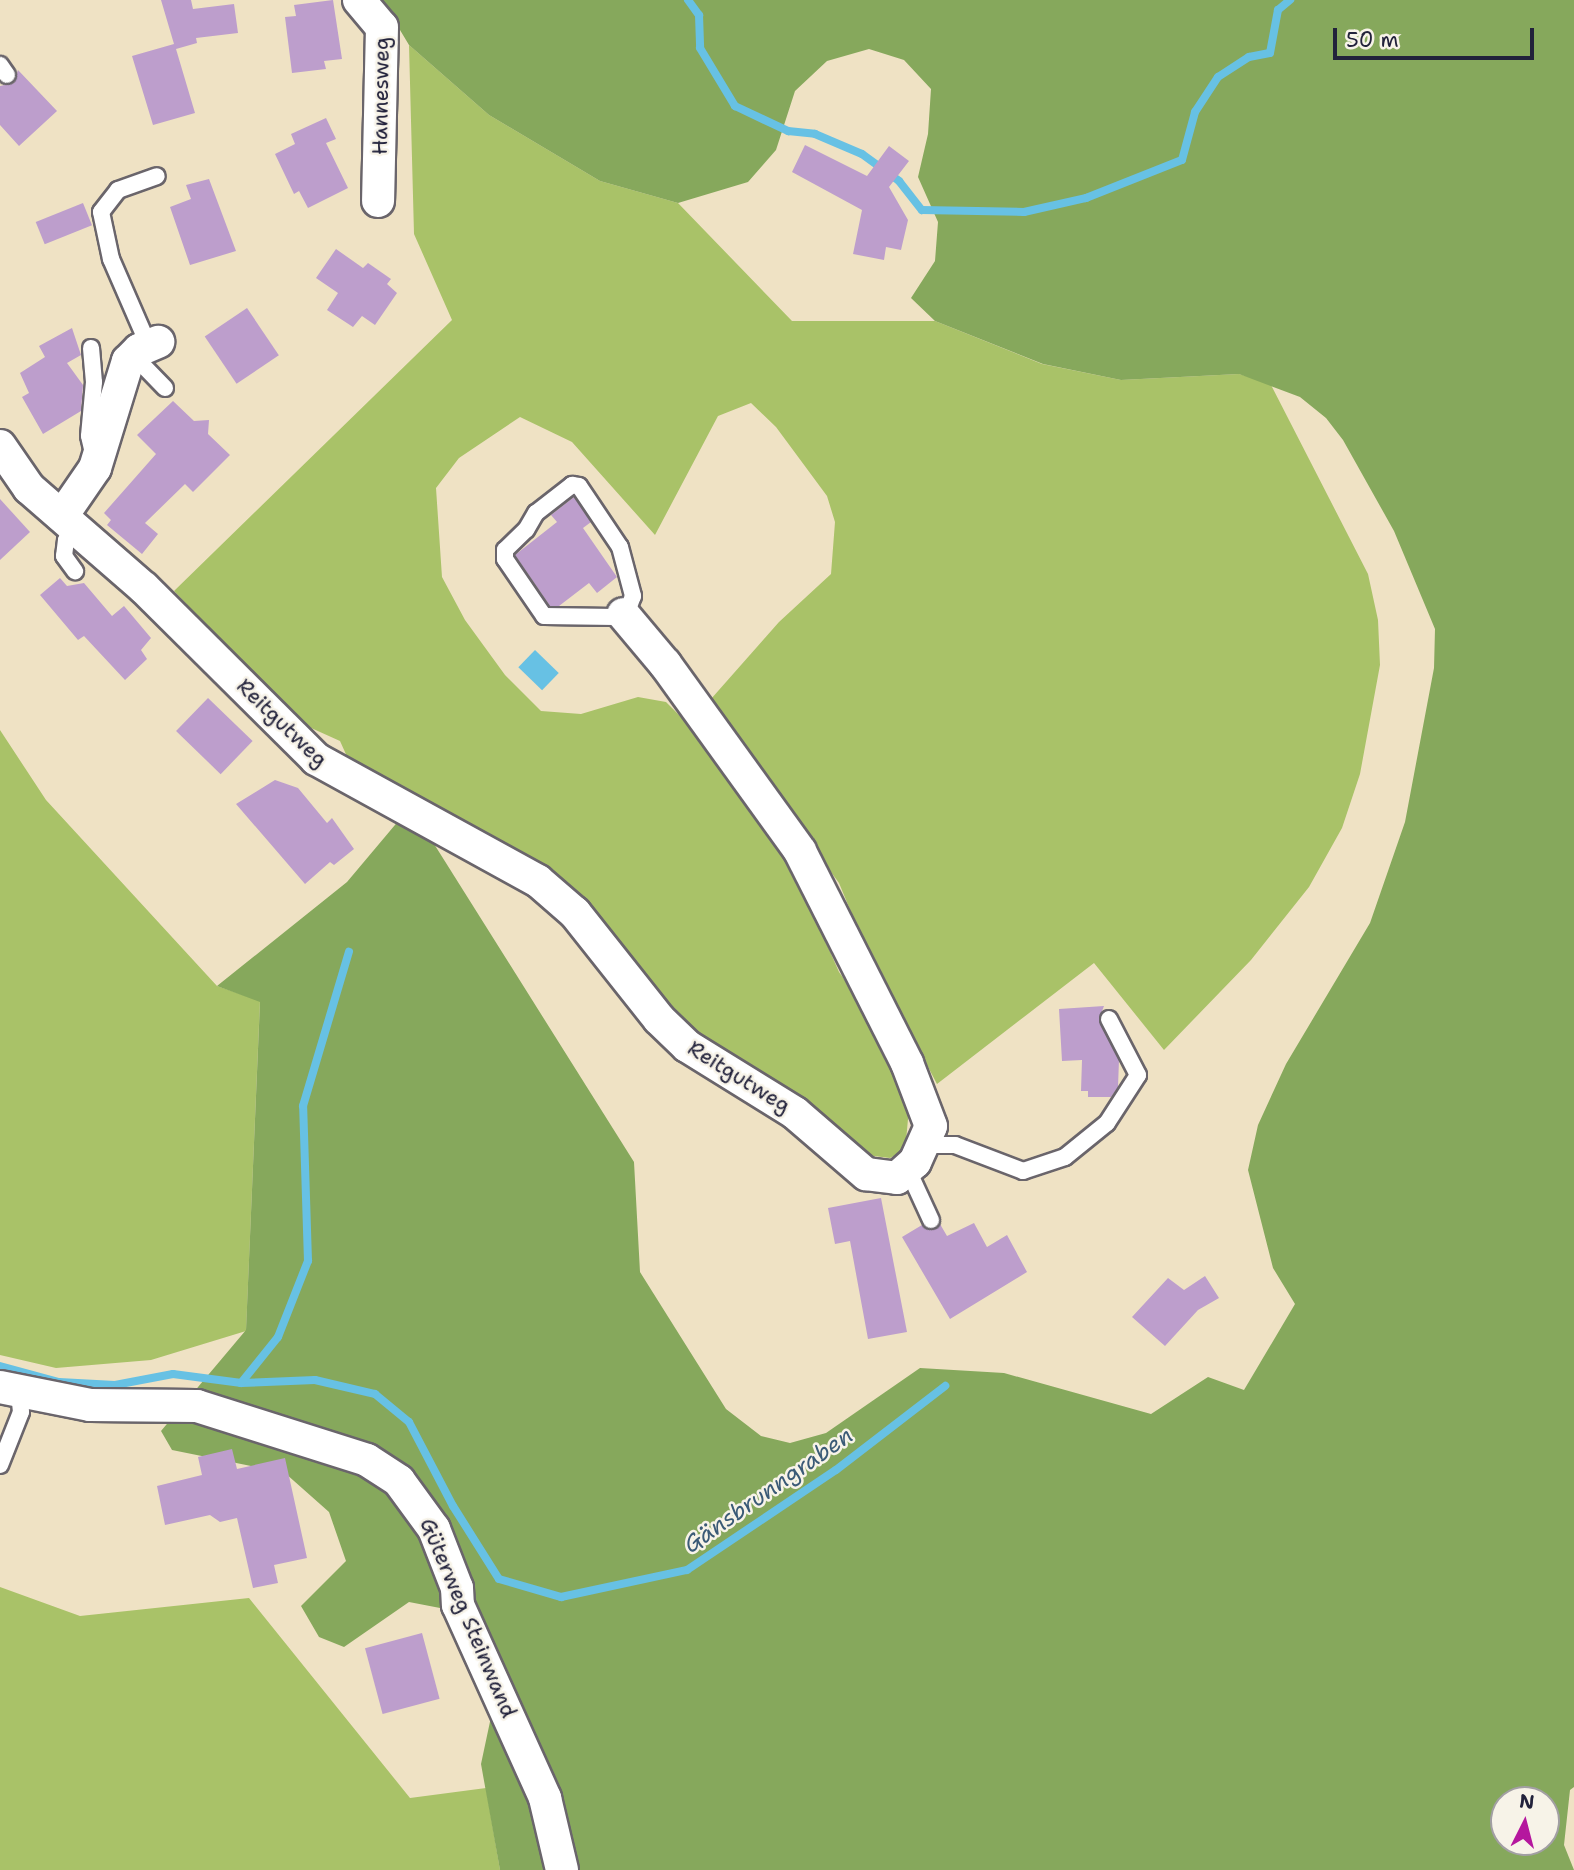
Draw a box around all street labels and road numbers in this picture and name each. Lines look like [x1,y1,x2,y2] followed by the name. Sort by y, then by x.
[367,37,395,155] street label: Hannesweg
[232,674,332,772] street label: Reitgutweg
[683,1036,795,1118] street label: Reitgutweg
[415,1514,521,1722] street label: Güterweg Steinwand

